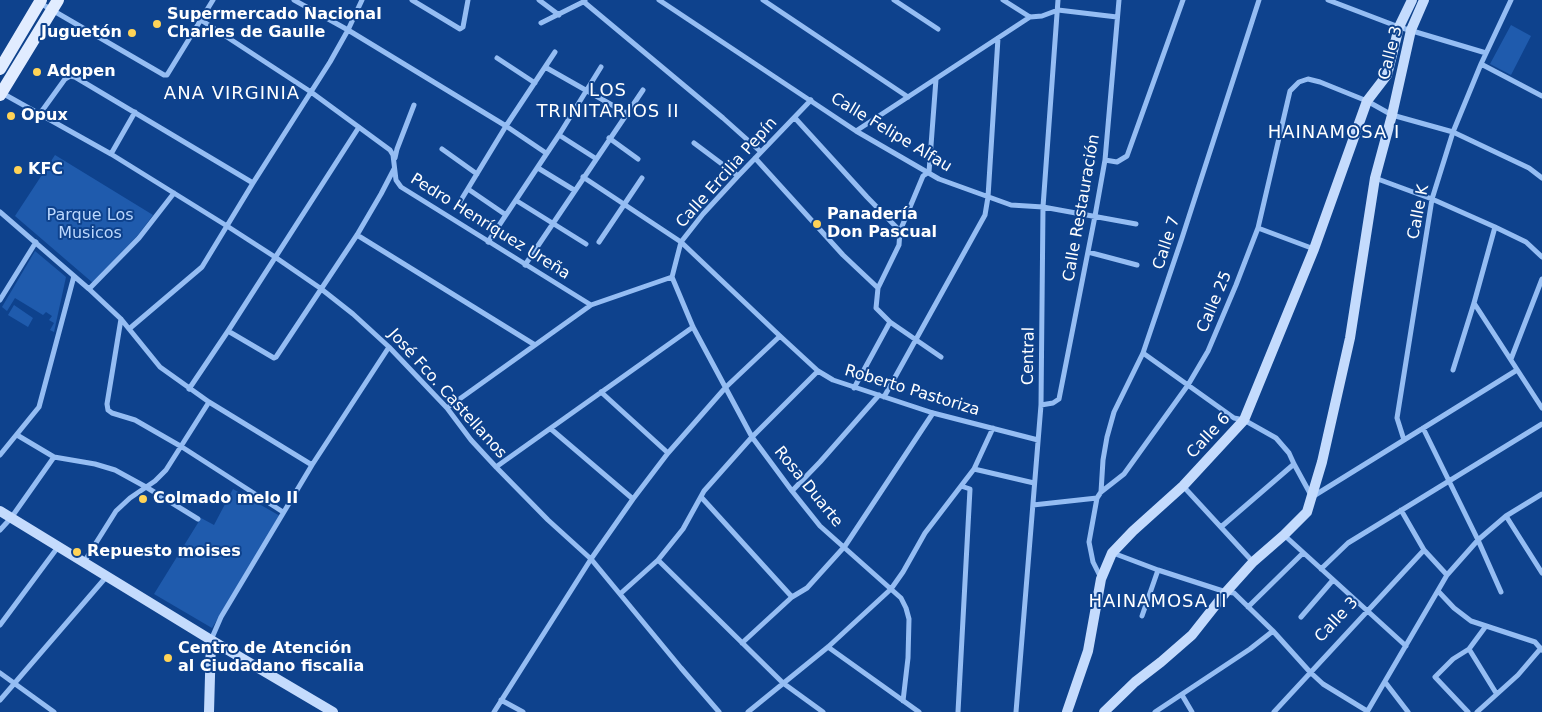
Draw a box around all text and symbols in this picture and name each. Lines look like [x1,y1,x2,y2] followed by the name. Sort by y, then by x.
[167,5,382,43] place label: Supermercado Nacional Charles de Gaulle
[151,18,163,30] marker: Supermercado Nacional Charles de Gaulle
[41,23,122,43] place label: Juguetón
[1375,24,1407,82] street label: Calle 3
[126,27,138,39] marker: Juguetón
[47,62,116,82] place label: Adopen
[31,66,43,78] marker: Adopen
[535,80,681,122] district label: LOS TRINITARIOS II
[162,83,302,105] district label: ANA VIRGINIA
[827,89,955,177] street label: Calle Felipe Alfau
[21,106,68,126] place label: Opux
[5,110,17,122] marker: Opux
[672,114,782,232] street label: Calle Ercilia Pepín
[1266,122,1402,144] district label: HAINAMOSA I
[1060,133,1104,283] street label: Calle Restauración
[28,160,63,180] place label: KFC
[12,164,24,176] marker: KFC
[407,170,573,284] street label: Pedro Henríquez Ureña
[1404,183,1434,241] street label: Calle K
[827,205,937,243] place label: Panadería Don Pascual
[46,206,134,244] park label: Parque Los Musicos
[1149,214,1185,272] street label: Calle 7
[811,218,823,230] marker: Panadería Don Pascual
[1193,268,1237,336] street label: Calle 25
[384,325,510,463] street label: José Fco. Castellanos
[1019,327,1039,385] street label: Central
[842,361,982,421] street label: Roberto Pastoriza
[1183,409,1235,463] street label: Calle 6
[770,443,846,531] street label: Rosa Duarte
[153,489,298,509] place label: Colmado melo II
[137,493,149,505] marker: Colmado melo II
[87,542,241,562] place label: Repuesto moises
[71,546,83,558] marker: Repuesto moises
[1087,591,1229,613] district label: HAINAMOSA II
[1311,593,1363,647] street label: Calle 3
[178,639,364,677] place label: Centro de Atención al Ciudadano fiscalia
[162,652,174,664] marker: Centro de Atención al Ciudadano fiscalia

